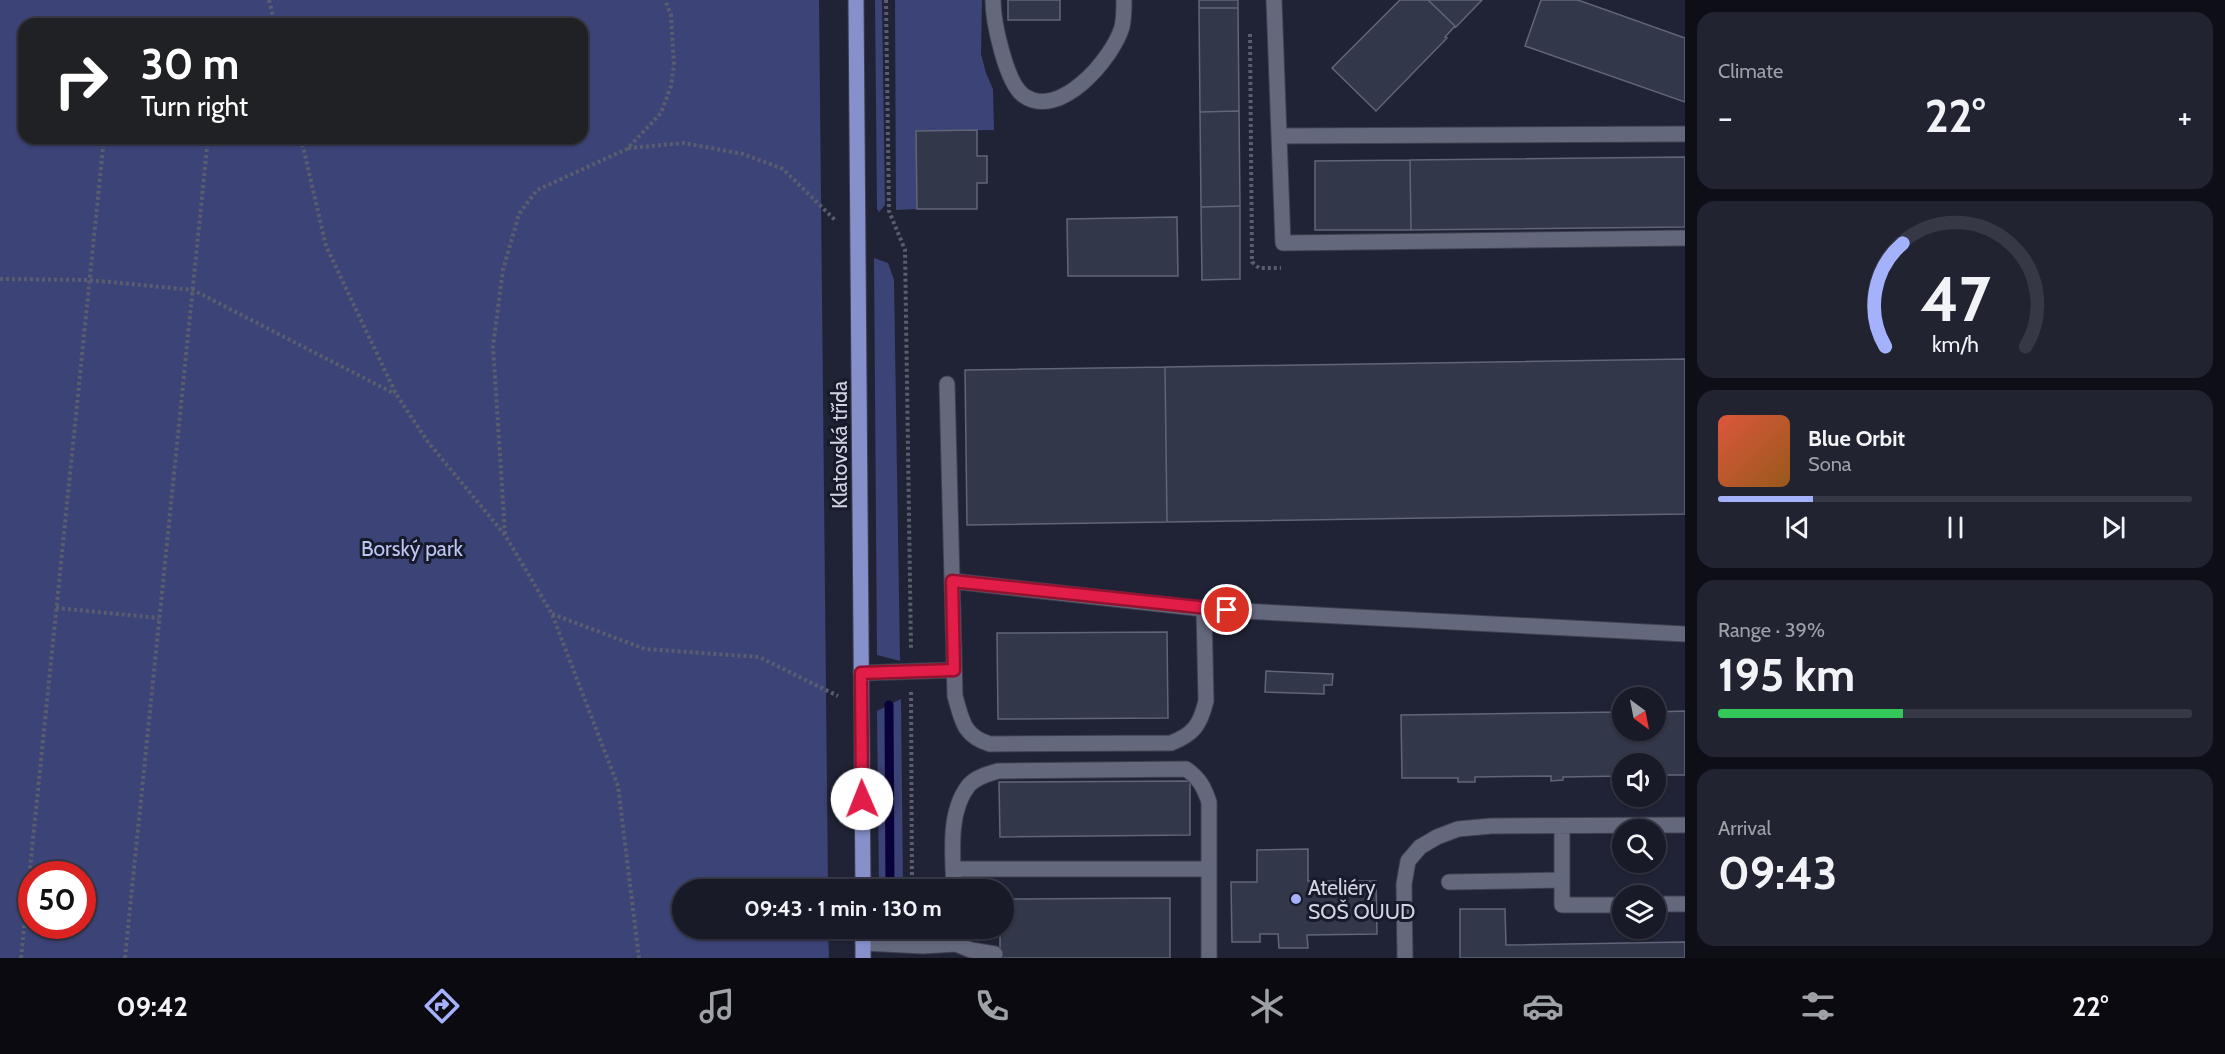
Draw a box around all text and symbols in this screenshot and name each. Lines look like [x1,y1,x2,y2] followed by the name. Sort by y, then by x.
[141,38,239,90] text: 30 m
[42,42,120,120] icon: right
[1718,59,1783,83] text: Climate
[1925,89,1985,143] text: 22°
[141,90,248,123] text: Turn right
[1718,97,1733,137] text: −
[2177,97,2192,137] text: +
[1920,261,1990,337] text: 47
[1932,331,1978,357] text: km/h
[827,381,852,509] street label: Klatovská třída
[1808,425,1905,452] text: Blue Orbit
[1808,452,1851,476] text: Sona
[1781,511,1814,544] icon: previous
[1939,511,1972,544] icon: pause
[2097,511,2130,544] icon: next
[361,536,464,561] park label: Borský park
[1201,584,1252,635] pin
[1210,593,1243,626] icon: arrive
[1718,618,1825,642] text: Range · 39%
[1718,648,1855,702] text: 195 km
[1612,687,1666,741] north arrow
[1612,687,1666,939] map controls
[1612,753,1666,807] button: sound
[830,767,894,831] position arrow
[1718,816,1771,840] text: Arrival
[1612,819,1666,873] button: search
[1718,846,1837,900] text: 09:43
[18,861,96,939] speed limit sign: 50
[1308,875,1415,924] place label: Ateliéry SOŠ OUUD
[1612,885,1666,939] button: layers
[1289,892,1303,906] marker: Ateliéry SOŠ OUUD
[744,895,942,922] text: 09:43 · 1 min · 130 m
[421,985,463,1027] icon: directions
[696,985,738,1027] icon: music
[971,985,1013,1027] icon: phone
[1246,985,1288,1027] icon: climate
[1522,985,1564,1027] icon: car
[1797,985,1839,1027] icon: filters
[117,990,188,1023] text: 09:42
[2072,990,2108,1023] text: 22°

